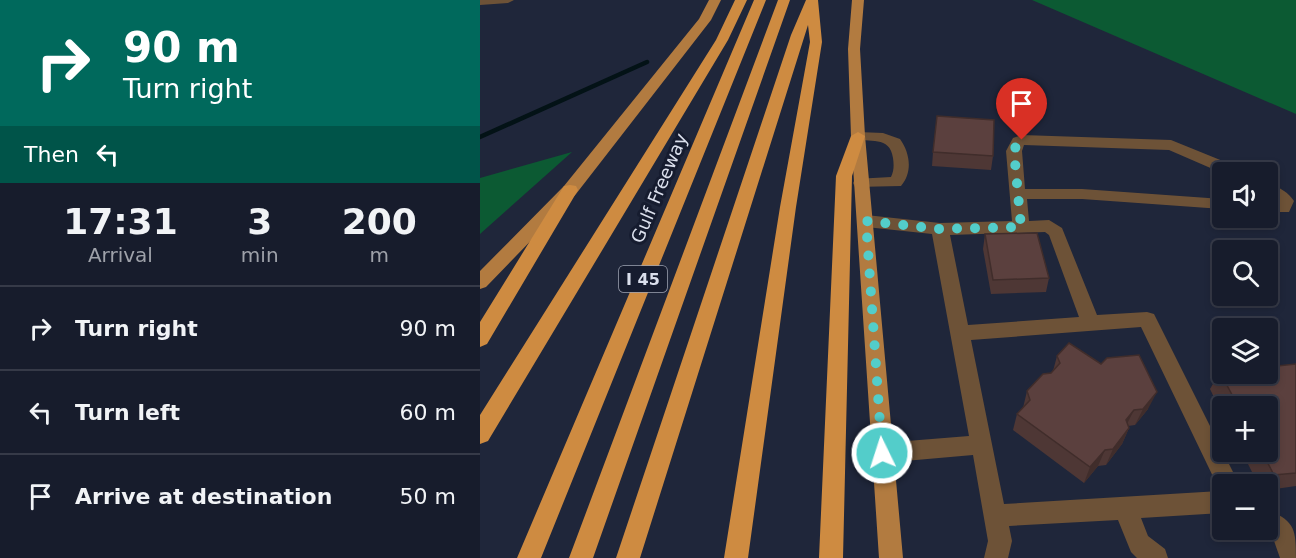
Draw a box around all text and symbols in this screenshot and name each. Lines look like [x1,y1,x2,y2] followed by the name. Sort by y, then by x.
[123,23,240,72] text: 90 m
[24,24,102,102] icon: right
[123,73,252,104] text: Turn right
[996,78,1047,140] pin
[1005,87,1038,120] icon: arrive
[626,130,692,246] street label: Gulf Freeway
[91,138,124,171] icon: left
[24,142,79,167] text: Then
[1212,162,1278,540] map controls
[1212,162,1278,228] button: sound
[63,201,178,242] text: 17:31
[247,201,272,242] text: 3
[342,201,417,242] text: 200
[1212,240,1278,306] button: search
[88,243,153,267] text: Arrival
[241,243,279,267] text: min
[370,243,389,267] text: m
[619,266,667,292] road number: I 45
[24,312,57,345] icon: right
[75,316,198,341] text: Turn right
[400,316,456,341] text: 90 m
[1212,318,1278,384] button: layers
[24,396,57,429] icon: left
[1212,396,1278,462] button: +
[75,400,180,425] text: Turn left
[400,400,456,425] text: 60 m
[850,421,914,485] position arrow
[1212,474,1278,540] button: −
[24,480,57,513] icon: arrive
[75,484,332,509] text: Arrive at destination
[400,484,456,509] text: 50 m

